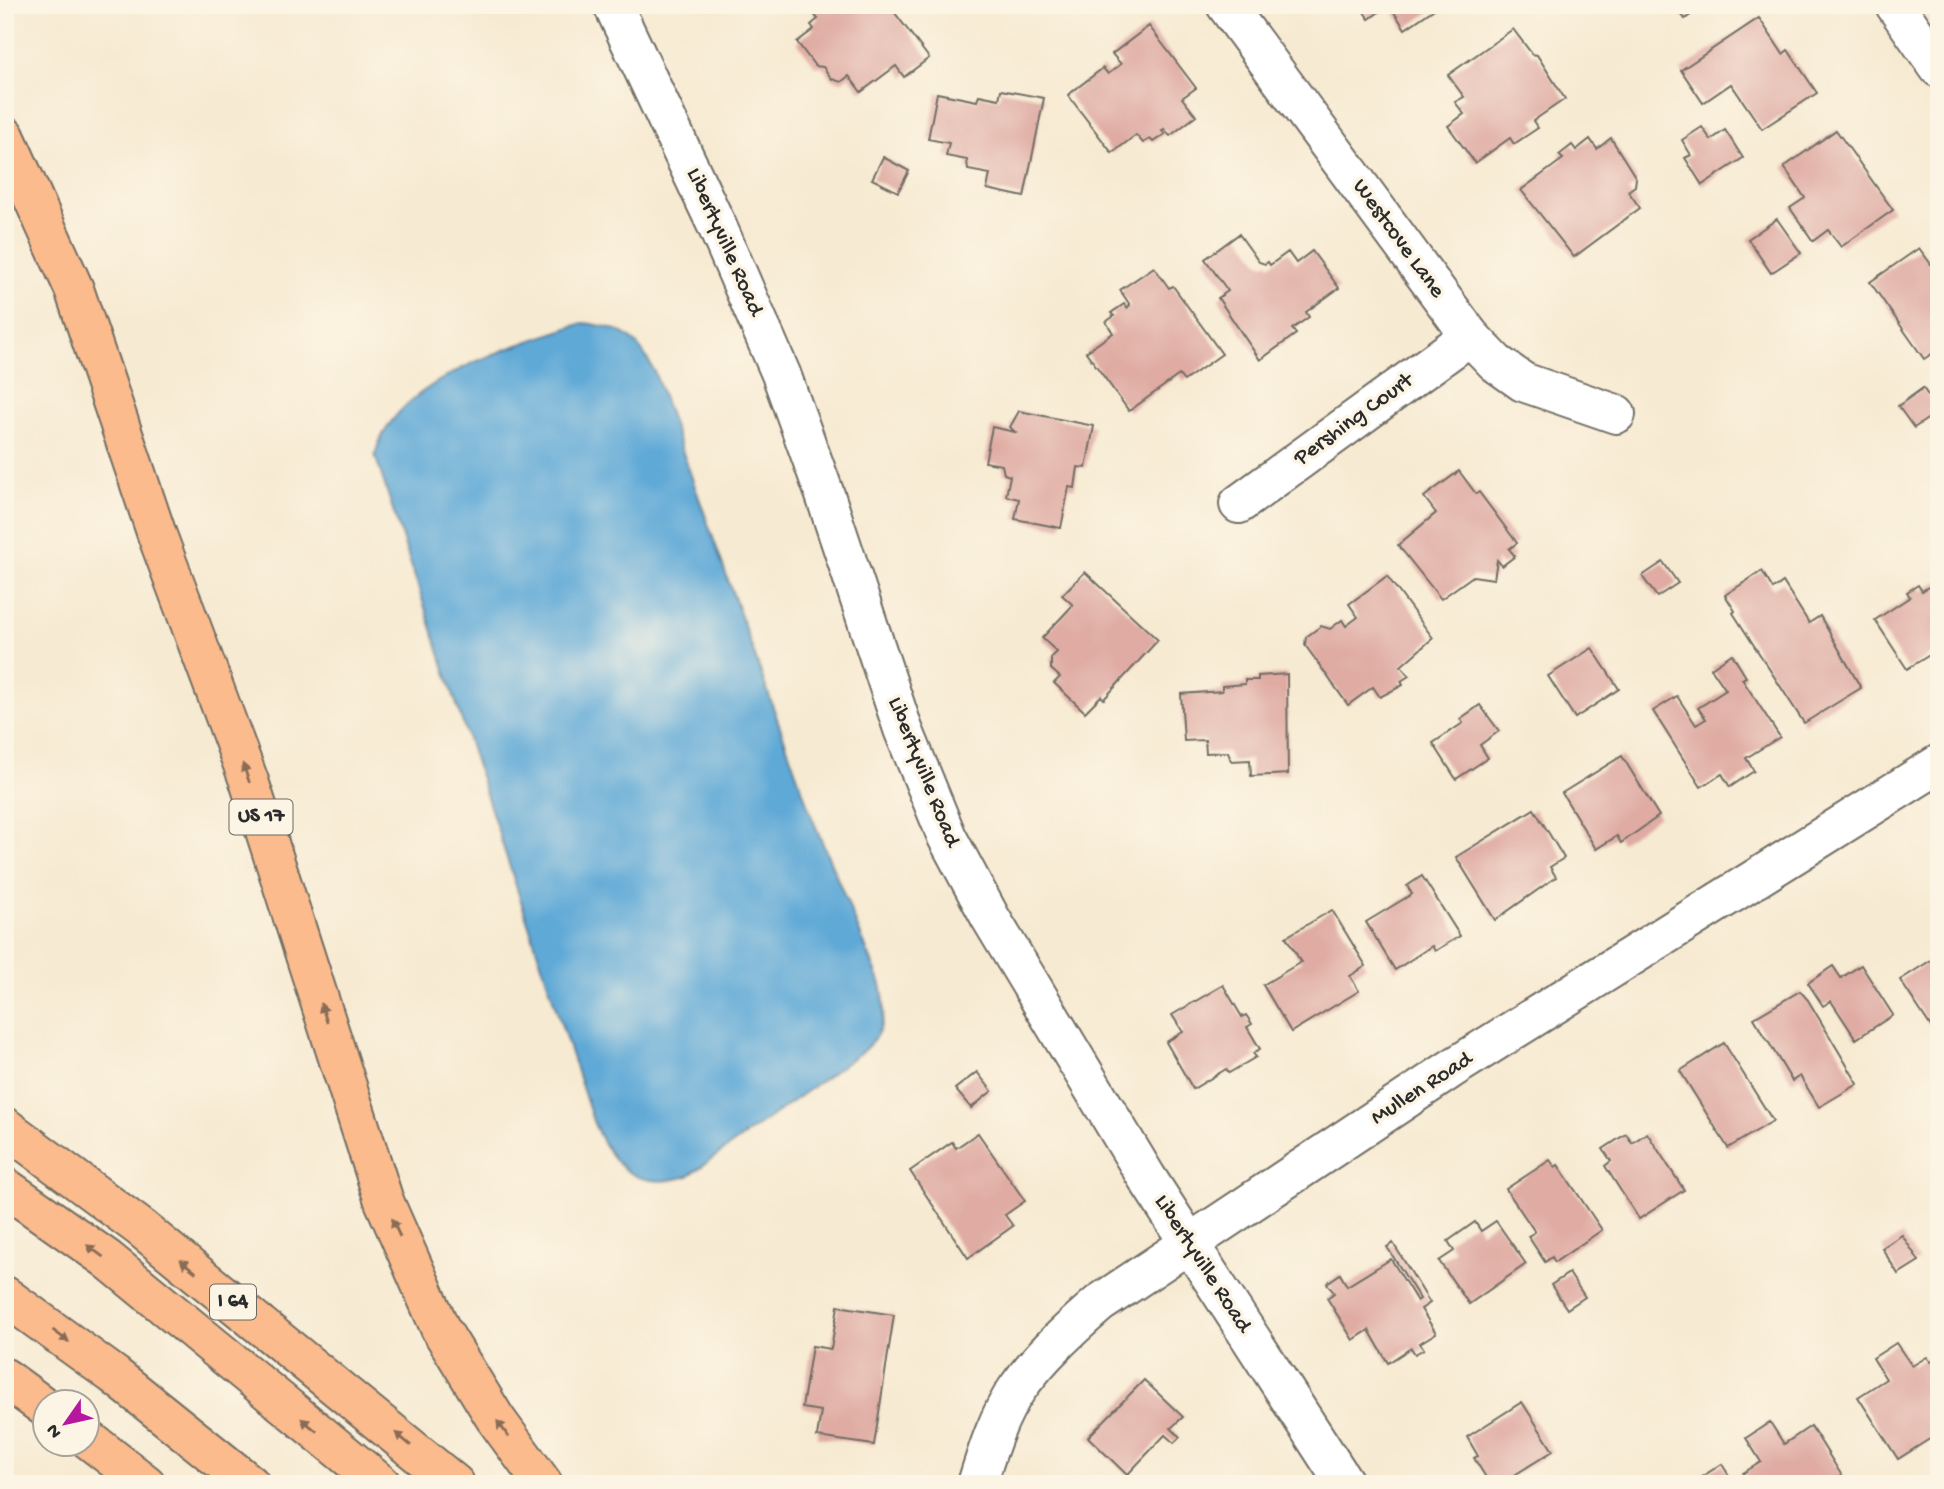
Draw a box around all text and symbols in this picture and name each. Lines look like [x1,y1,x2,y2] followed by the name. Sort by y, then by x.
[679,164,769,322] street label: Libertyville Road
[1346,174,1451,305] street label: Westcove Lane
[1288,367,1420,473] street label: Pershing Court
[881,693,966,852] street label: Libertyville Road
[240,762,251,783] one-way arrow
[230,800,292,834] road number: US 17
[318,1002,328,1023] one-way arrow
[1366,1045,1479,1132] street label: Mullen Road
[1147,1190,1257,1339] street label: Libertyville Road
[390,1218,402,1238] one-way arrow
[86,1244,104,1258] one-way arrow
[180,1258,198,1273] one-way arrow
[210,1284,256,1320] road number: I 64
[51,1329,70,1343] one-way arrow
[32,1388,102,1458] north arrow
[301,1418,318,1433] one-way arrow
[42,1419,68,1442] text: N
[495,1420,510,1438] one-way arrow
[394,1431,412,1447] one-way arrow

